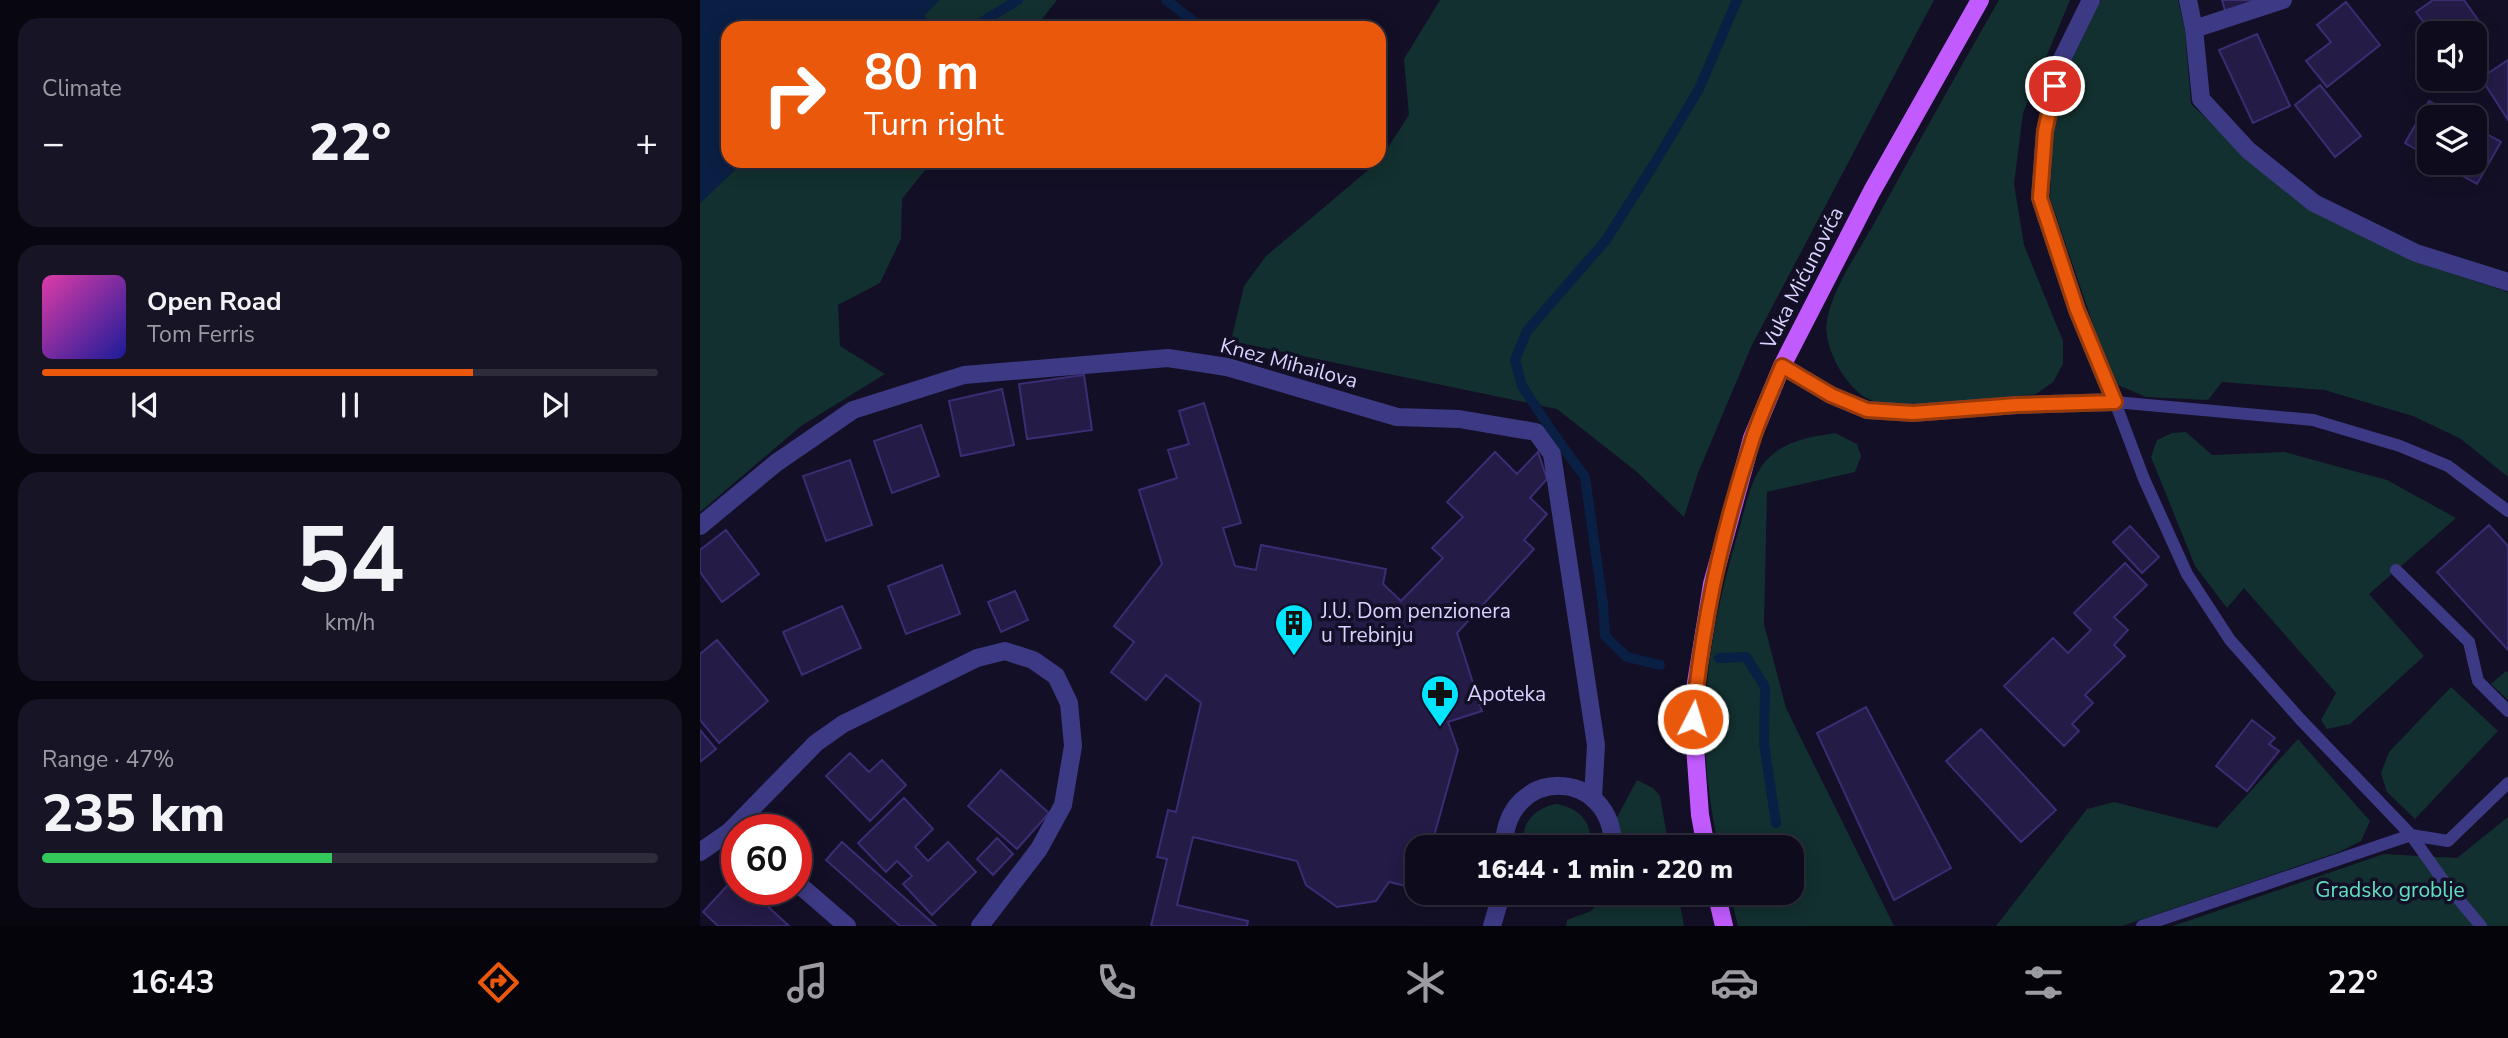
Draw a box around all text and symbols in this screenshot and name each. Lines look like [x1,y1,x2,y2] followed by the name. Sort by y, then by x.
[2417,21,2487,175] map controls
[2417,21,2487,91] button: sound
[864,39,979,106] text: 80 m
[749,49,840,140] icon: right
[2025,56,2085,116] pin
[2036,67,2074,105] icon: arrive
[42,73,122,104] text: Climate
[864,103,1004,146] text: Turn right
[2417,105,2487,175] button: layers
[309,107,391,178] text: 22°
[42,118,65,169] text: −
[635,118,658,169] text: +
[1754,202,1850,355] street label: Vuka Mićunovića
[147,284,282,319] text: Open Road
[147,319,255,350] text: Tom Ferris
[1217,331,1361,395] street label: Knez Mihailova
[126,386,164,424] icon: previous
[331,386,369,424] icon: pause
[536,386,574,424] icon: next
[295,499,405,623] text: 54
[1320,597,1511,649] place label: J.U. Dom penzionera u Trebinju
[1273,602,1315,657] building icon: J.U. Dom penzionera u Trebinju
[325,607,375,638] text: km/h
[1419,673,1461,728] pharmacy icon: Apoteka
[1467,680,1546,708] place label: Apoteka
[1656,682,1730,756] position arrow
[42,744,174,775] text: Range · 47%
[42,778,225,849] text: 235 km
[721,814,812,905] speed limit sign: 60
[1476,852,1733,887] text: 16:44 · 1 min · 220 m
[2315,876,2465,904] park label: Gradsko groblje
[474,958,523,1007] icon: directions
[783,958,832,1007] icon: music
[1092,958,1141,1007] icon: phone
[1401,958,1450,1007] icon: climate
[1710,958,1759,1007] icon: car
[2019,958,2068,1007] icon: filters
[130,961,215,1004] text: 16:43
[2327,961,2378,1004] text: 22°

